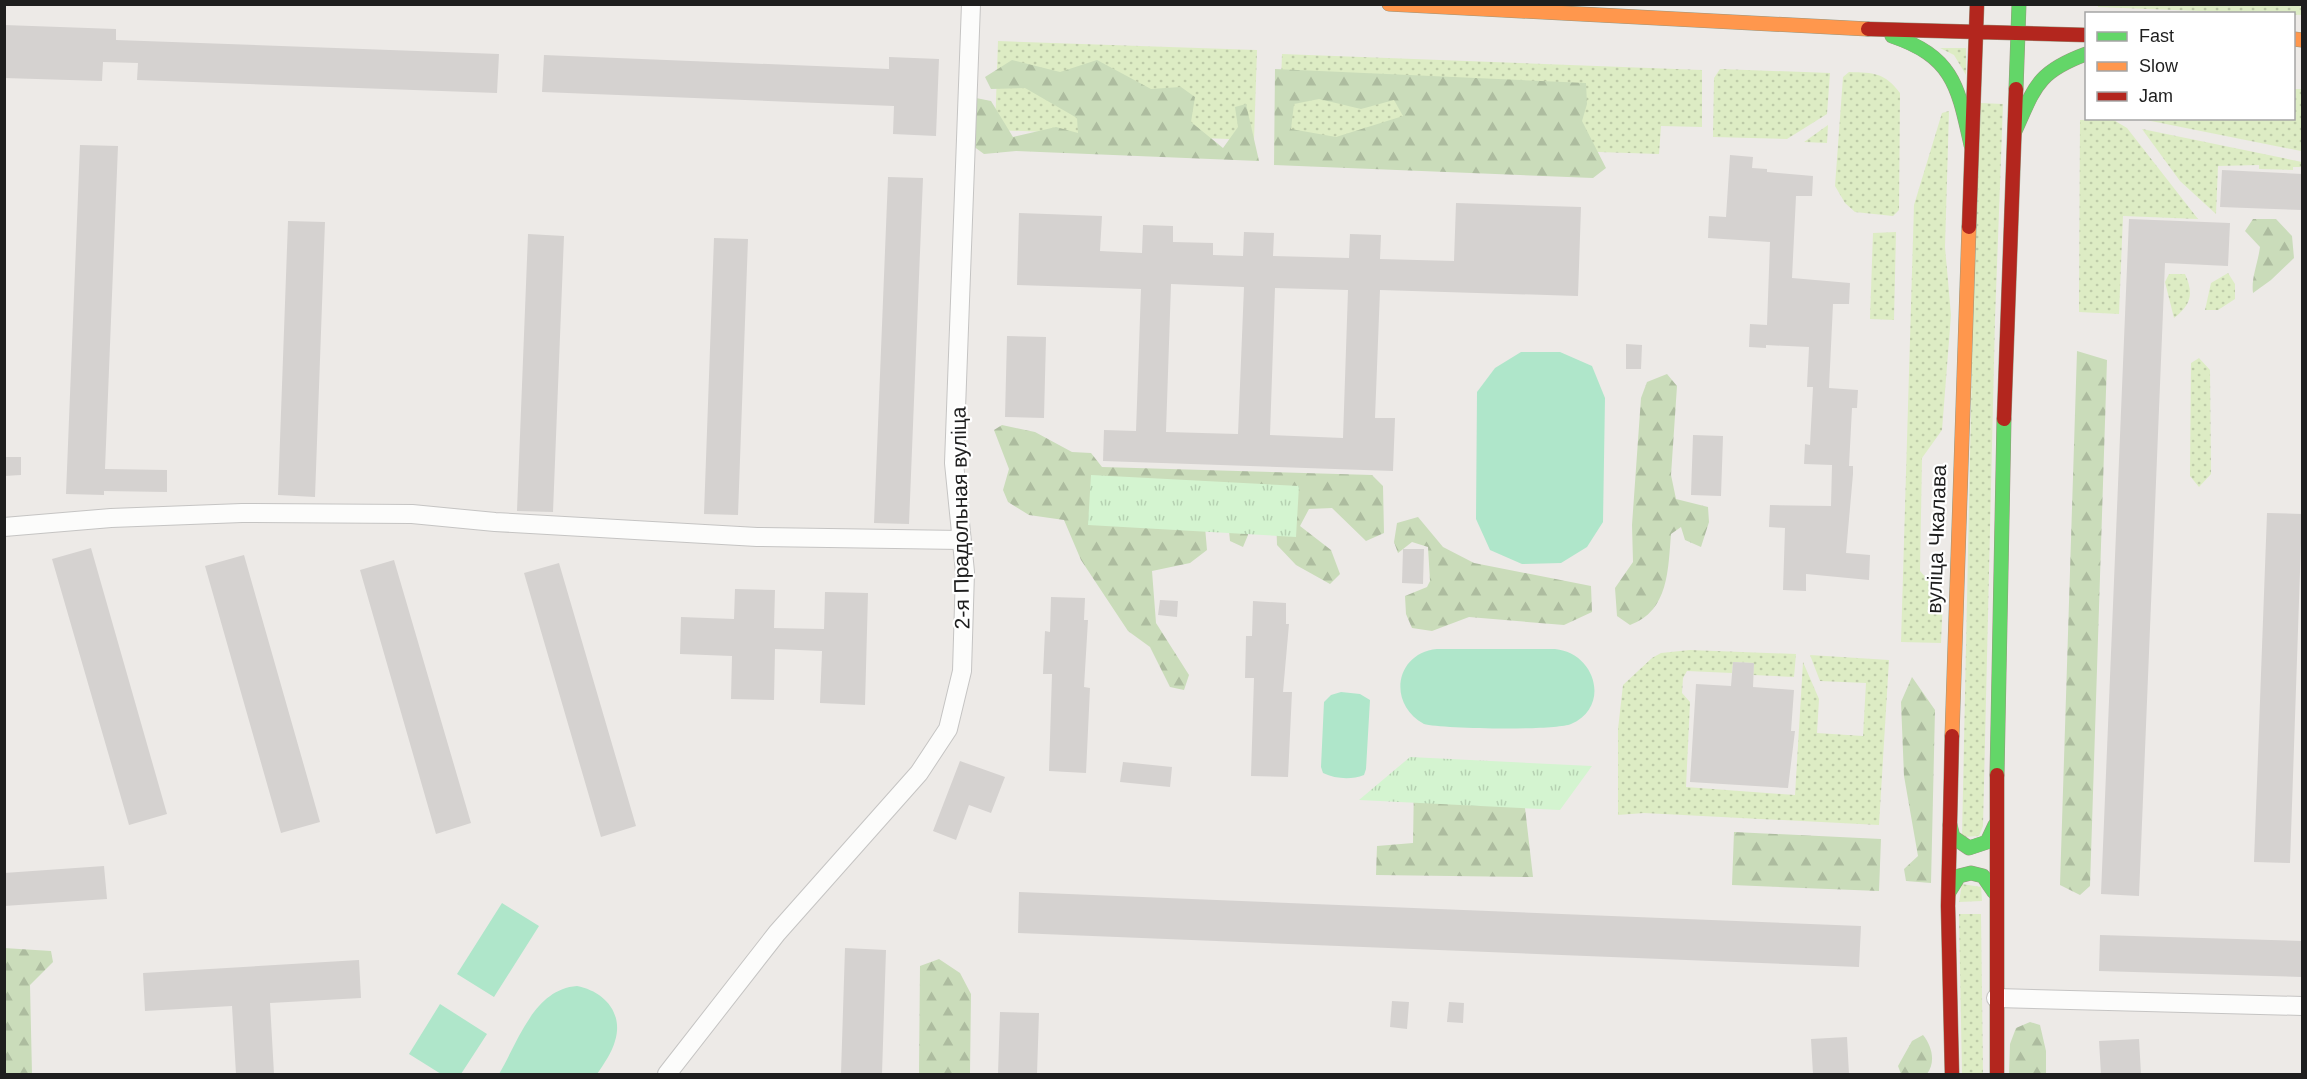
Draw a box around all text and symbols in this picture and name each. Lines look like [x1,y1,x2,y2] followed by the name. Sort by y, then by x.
[2085,12,2295,120] legend
[2139,26,2174,46] text: Fast
[2139,56,2179,76] text: Slow
[2139,86,2173,106] text: Jam
[947,406,973,630] street label: 2-я Прадольная вуліца
[1922,464,1950,614] street label: вуліца Чкалава

